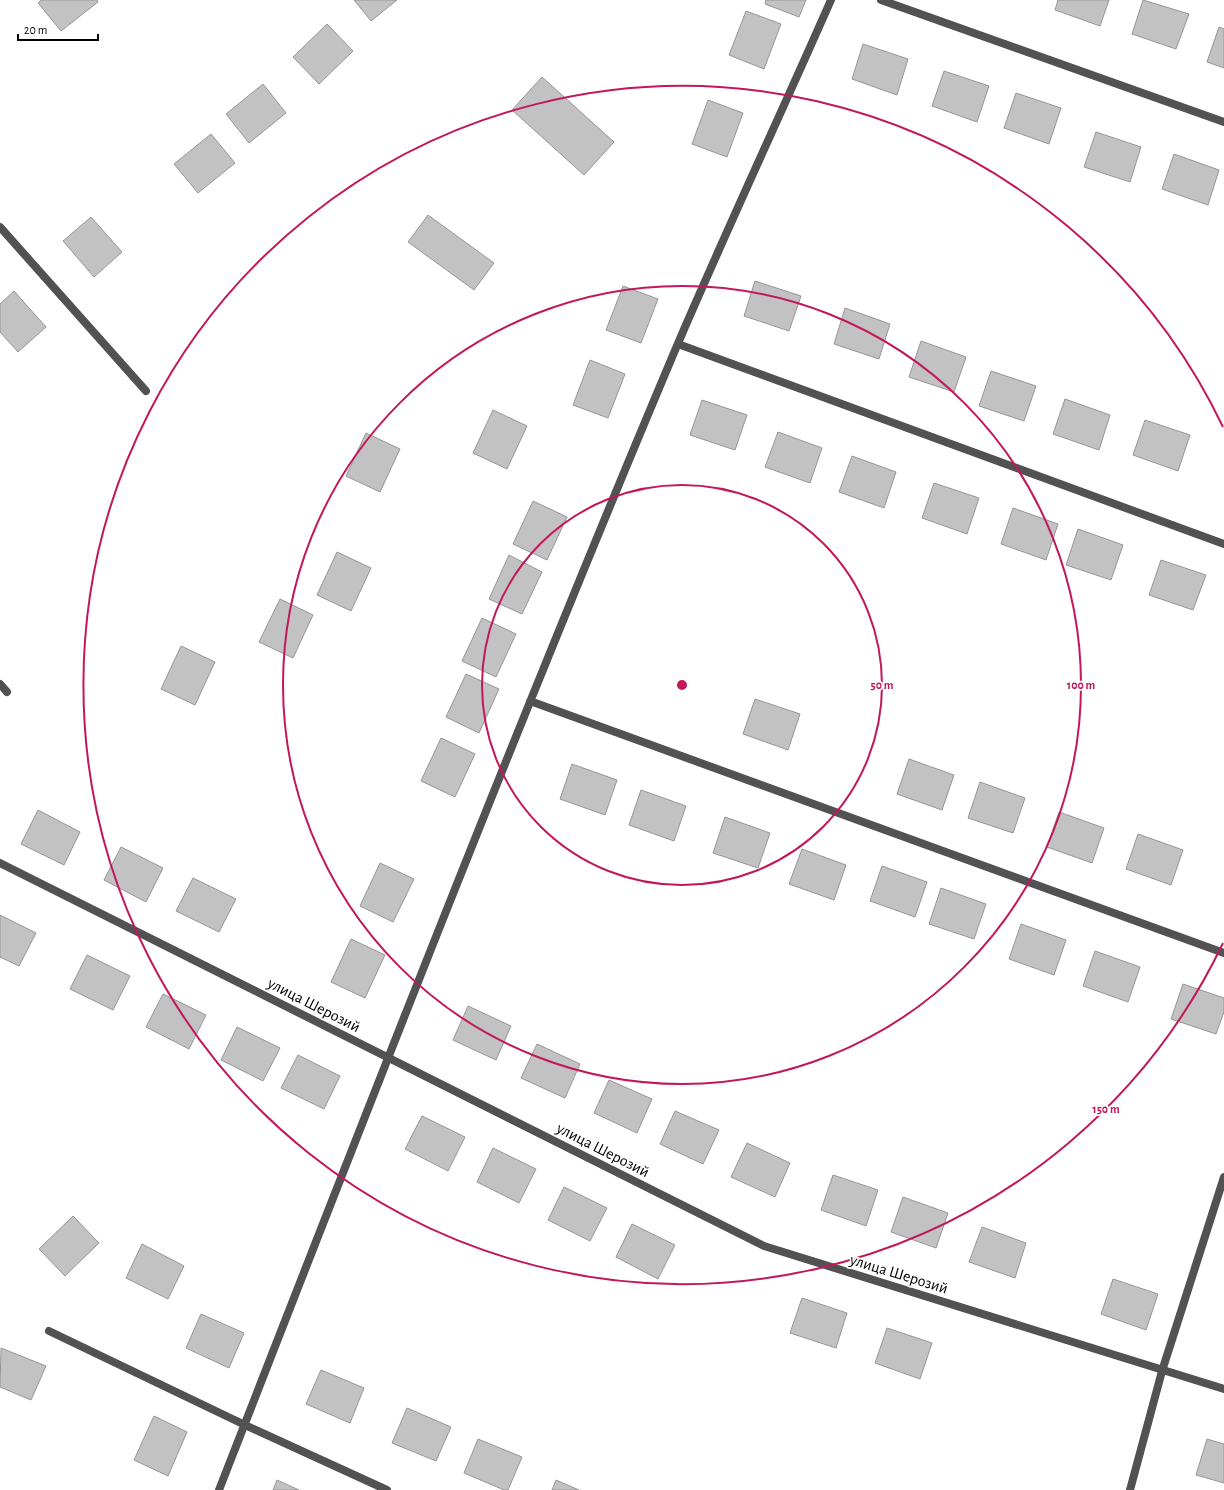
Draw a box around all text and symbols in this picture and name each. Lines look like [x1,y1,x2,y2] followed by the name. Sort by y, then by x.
[18,16,98,42] scale bar
[24,24,47,36] text: 20 m
[675,678,689,692] centre of rings
[871,679,894,691] text: 50 m
[1067,679,1095,691] text: 100 m
[264,974,363,1036] street label: улица Шерозий
[1092,1103,1120,1115] text: 150 m
[553,1119,652,1181] street label: улица Шерозий
[847,1251,950,1297] street label: улица Шерозий

